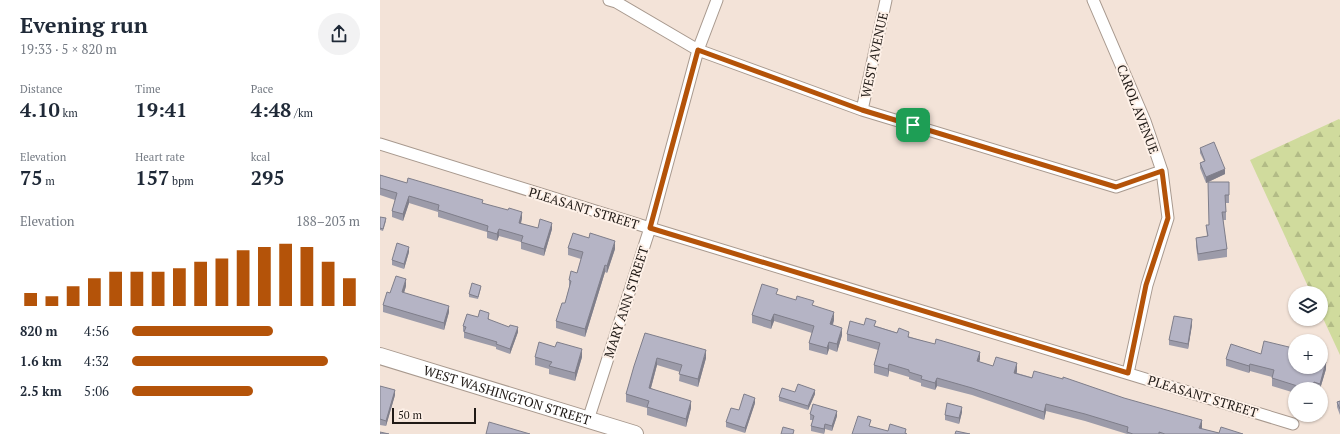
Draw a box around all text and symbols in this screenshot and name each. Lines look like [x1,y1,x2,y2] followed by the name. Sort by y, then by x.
[20,10,148,39] text: Evening run
[856,10,892,100] street label: WEST AVENUE
[318,13,360,55] button: share
[20,40,117,58] text: 19:33 · 5 × 820 m
[1113,62,1163,156] street label: CAROL AVENUE
[20,82,63,96] text: Distance
[135,82,160,96] text: Time
[251,82,273,96] text: Pace
[20,96,60,123] text: 4.10
[135,96,187,123] text: 19:41
[251,96,291,123] text: 4:48
[60,106,78,120] text: km
[291,106,313,120] text: /km
[896,108,930,142] pin
[902,114,924,136] icon: arrive
[20,150,66,164] text: Elevation
[135,150,185,164] text: Heart rate
[251,150,270,164] text: kcal
[20,164,43,191] text: 75
[135,164,169,191] text: 157
[251,164,285,191] text: 295
[43,174,55,188] text: m
[169,174,194,188] text: bpm
[527,183,641,233] street label: PLEASANT STREET
[20,212,75,230] text: Elevation
[296,212,360,230] text: 188–203 m
[599,244,653,360] street label: MARY ANN STREET
[1288,286,1328,422] map controls
[1288,286,1328,326] button: layers
[20,322,58,340] text: 820 m
[84,322,109,340] text: 4:56
[1288,334,1328,374] button: +
[20,352,62,370] text: 1.6 km
[84,352,109,370] text: 4:32
[421,361,593,429] street label: WEST WASHINGTON STREET
[1146,371,1260,421] street label: PLEASANT STREET
[20,382,62,400] text: 2.5 km
[84,382,109,400] text: 5:06
[1288,382,1328,422] button: −
[392,406,476,425] scale bar
[398,408,422,422] text: 50 m

